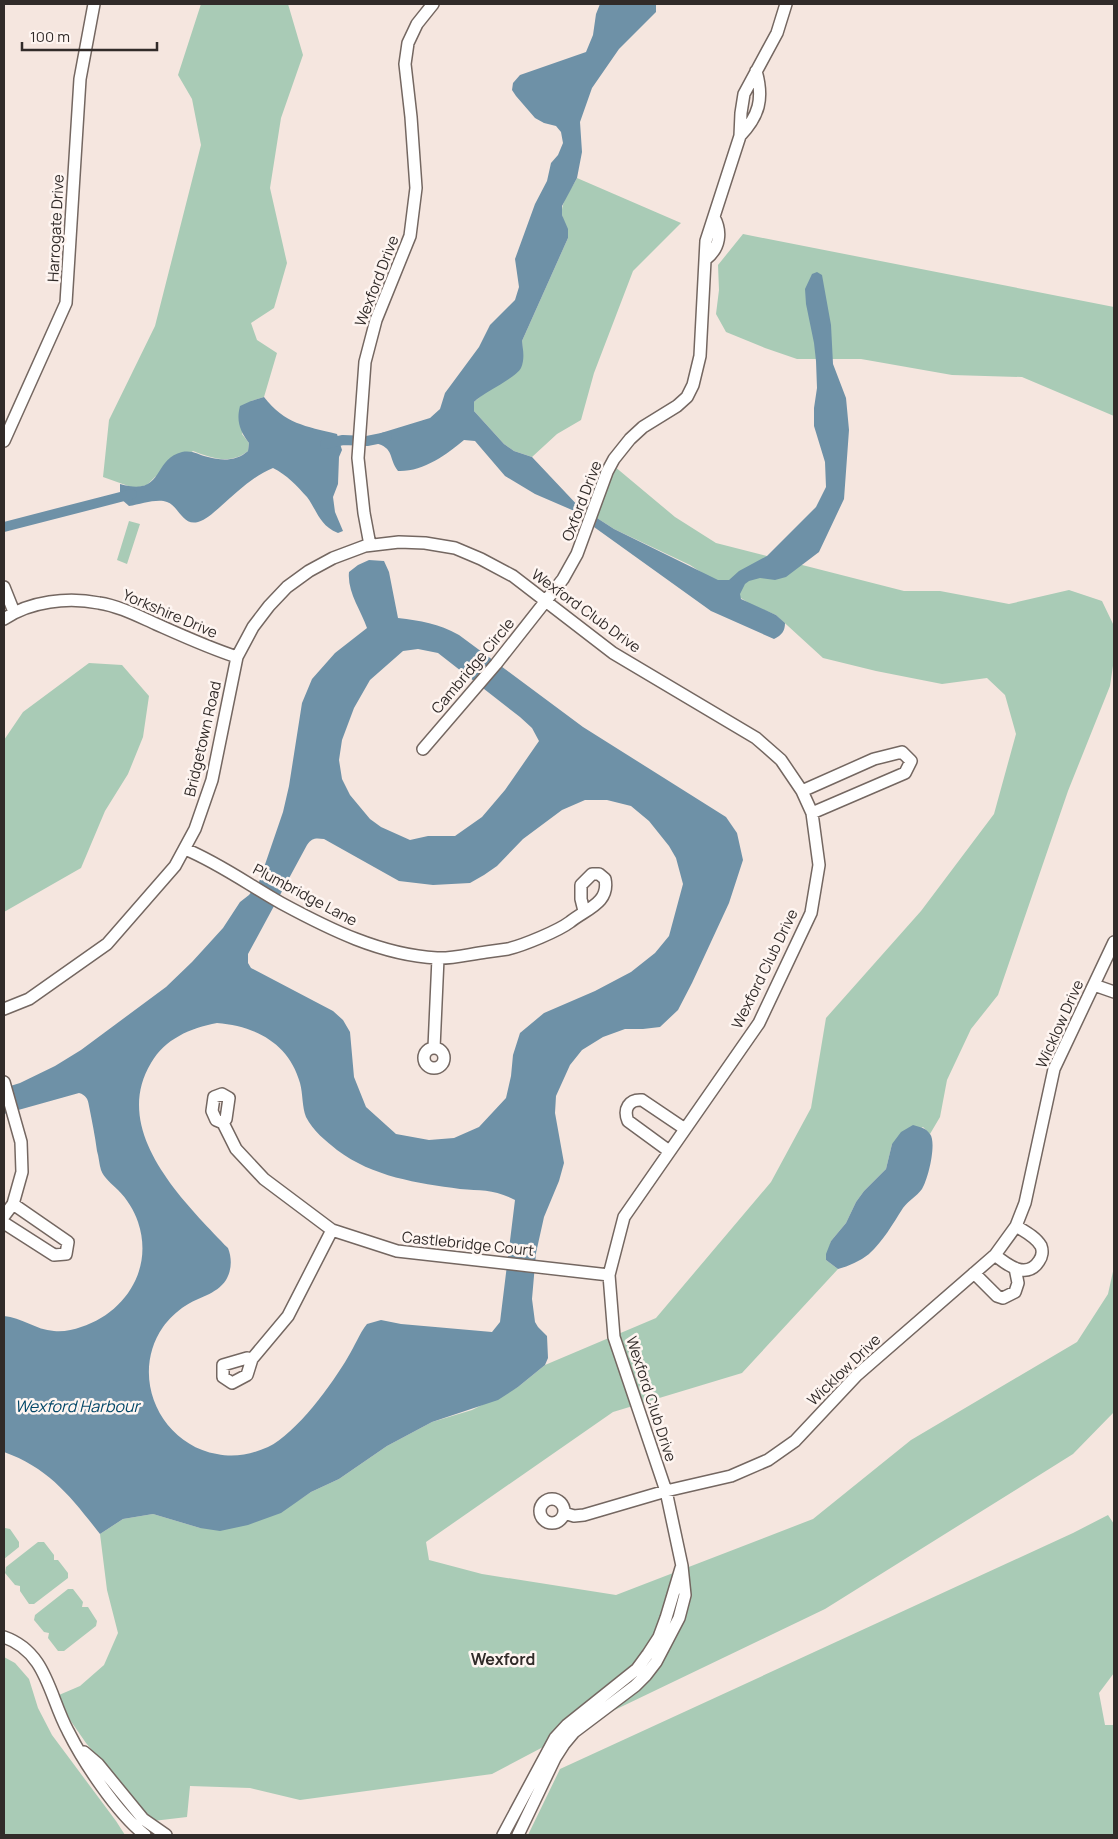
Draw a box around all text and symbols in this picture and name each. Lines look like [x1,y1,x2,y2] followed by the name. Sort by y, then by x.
[22,20,158,52] scale bar
[30,26,70,47] text: 100 m
[42,173,69,282] street label: Harrogate Drive
[350,232,404,329] street label: Wexford Drive
[557,457,607,544] street label: Oxford Drive
[527,564,645,658] street label: Wexford Club Drive
[120,584,221,643] street label: Yorkshire Drive
[426,613,519,718] street label: Cambridge Circle
[179,679,226,799] street label: Bridgetown Road
[249,858,361,931] street label: Plumbridge Lane
[726,905,803,1032] street label: Wexford Club Drive
[1031,976,1088,1071] street label: Wicklow Drive
[401,1226,535,1261] street label: Castlebridge Court
[802,1329,885,1410] street label: Wicklow Drive
[621,1333,682,1464] street label: Wexford Club Drive
[15,1395,141,1417] water label: Wexford Harbour
[471,1648,535,1670] district label: Wexford

